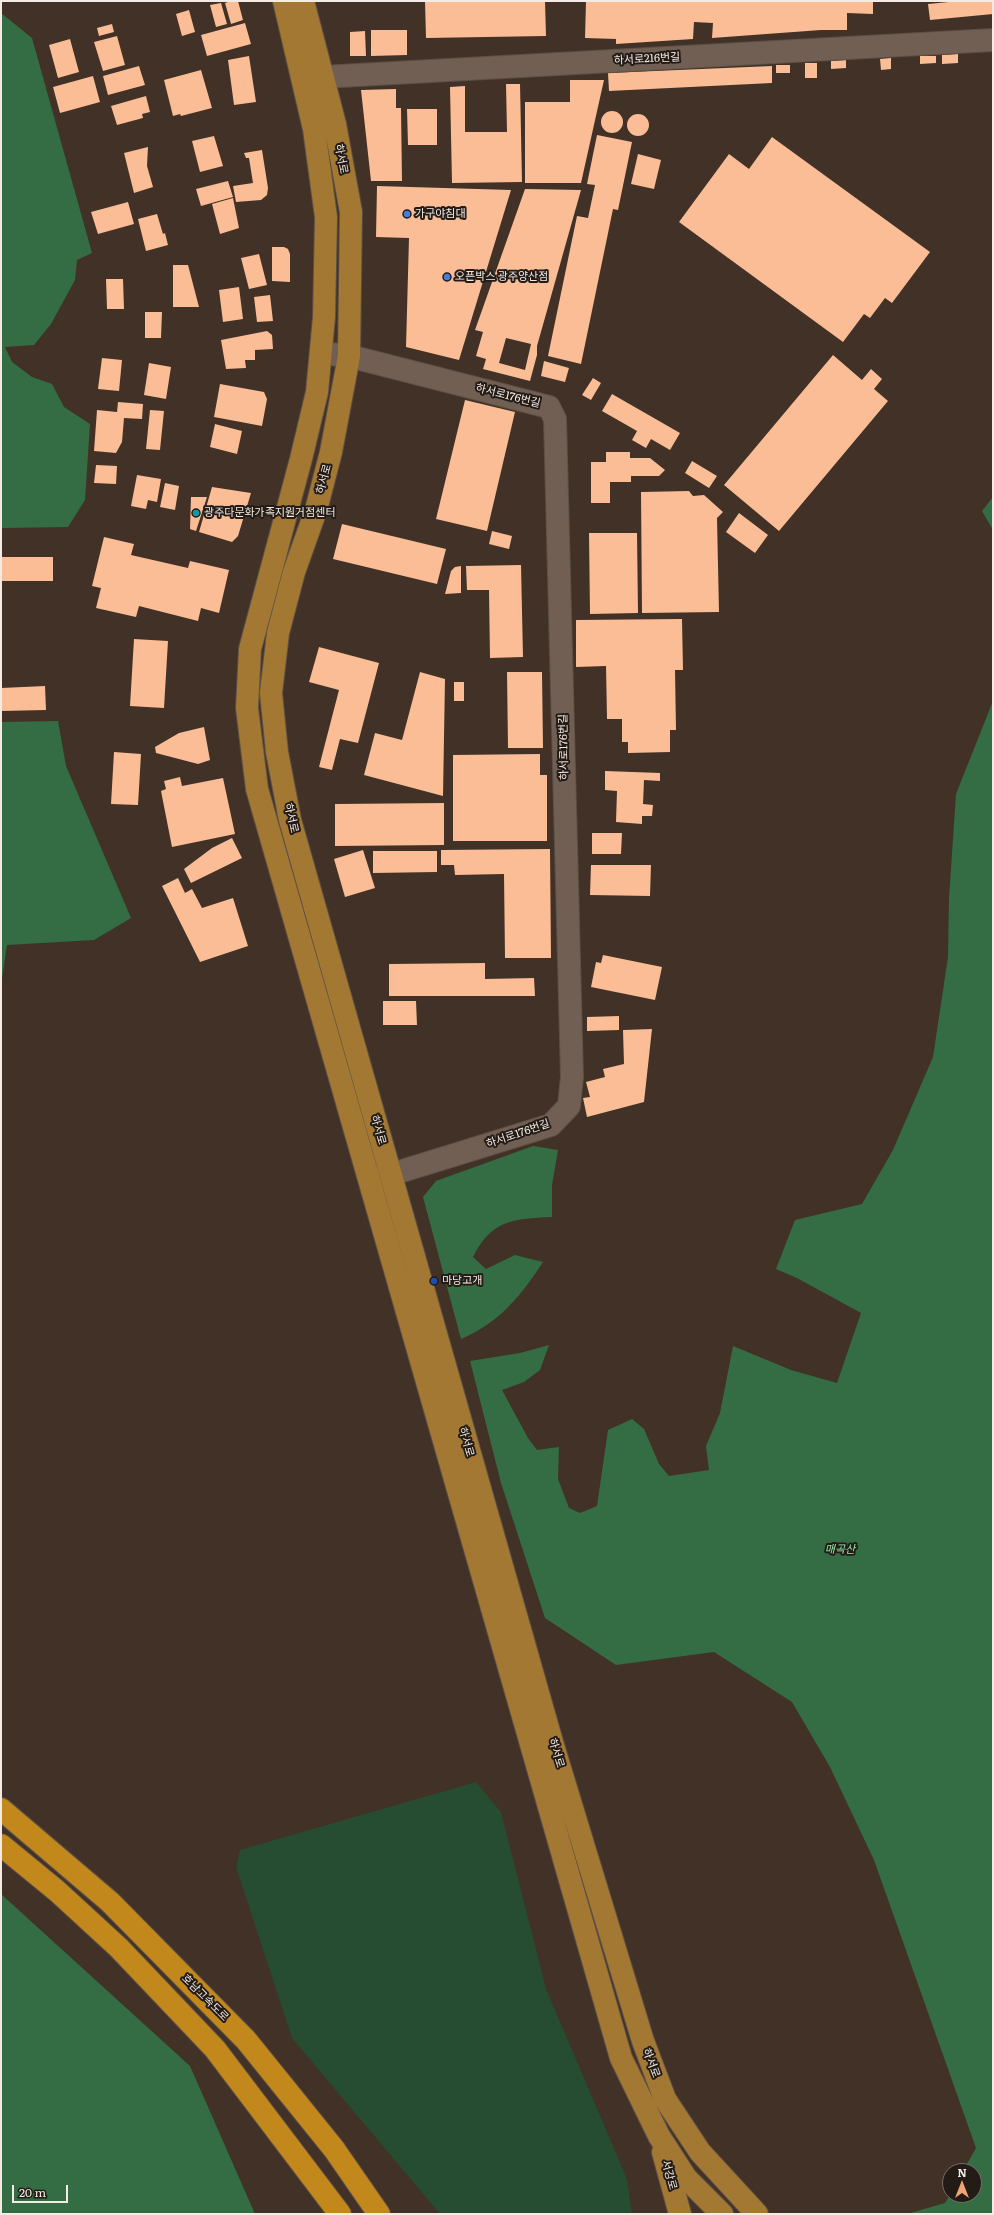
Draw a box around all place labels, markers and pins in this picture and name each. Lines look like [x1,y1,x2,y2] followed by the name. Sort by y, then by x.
[415,207,466,221] place label: 가구야침대
[402,209,412,219] marker: 가구야침대
[455,270,548,284] place label: 오픈박스 광주양산점
[442,272,452,282] marker: 오픈박스 광주양산점
[204,506,336,520] place label: 광주다문화가족지원거점센터
[191,508,201,518] marker: 광주다문화가족지원거점센터
[442,1274,482,1288] place label: 마당고개
[429,1276,439,1286] marker: 마당고개

